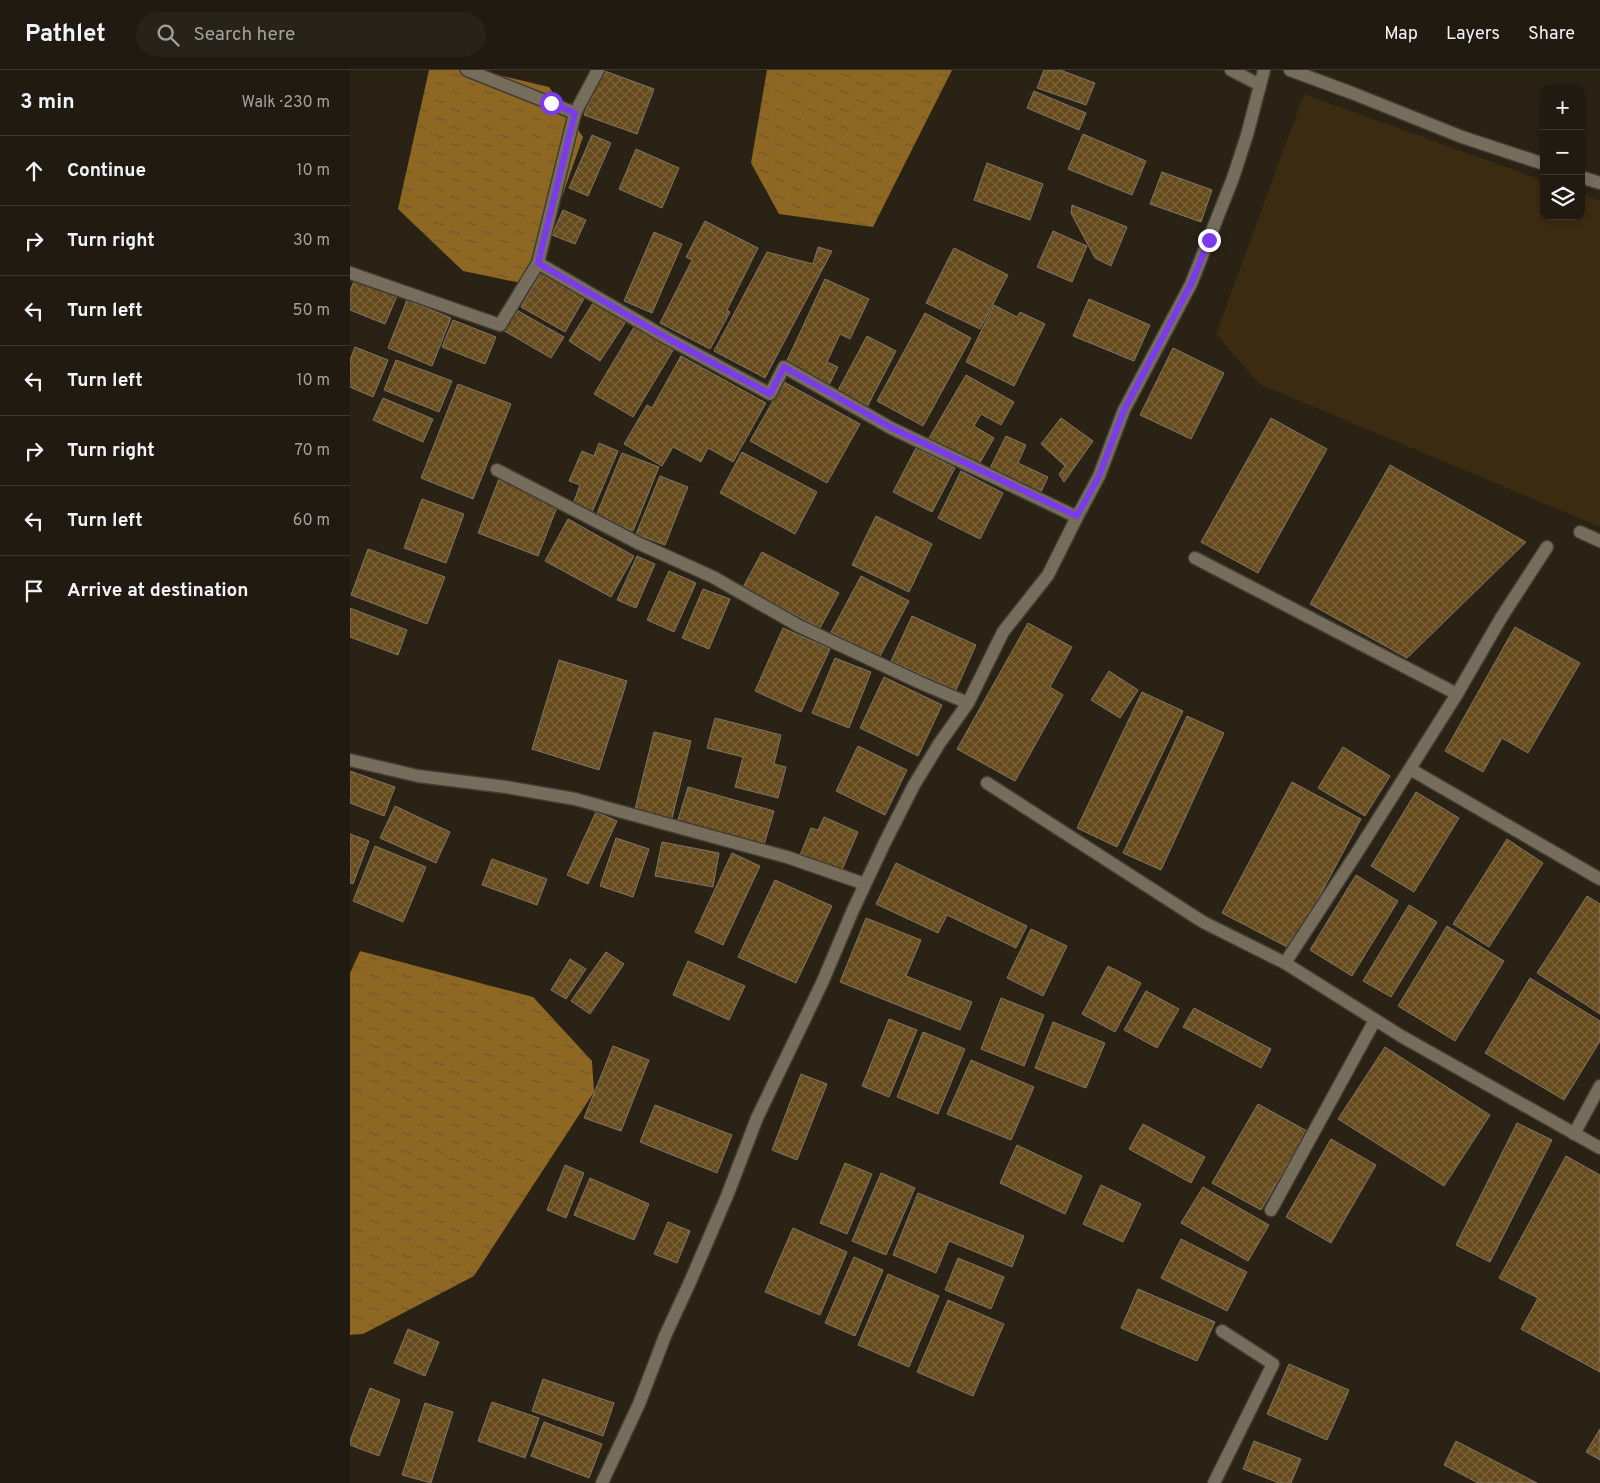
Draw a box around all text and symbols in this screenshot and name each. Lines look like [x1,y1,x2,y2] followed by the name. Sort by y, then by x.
[136,12,486,57] search box
[25,20,106,50] text: Pathlet
[154,21,182,49] icon: search
[194,23,295,47] text: Search here
[1384,23,1418,46] text: Map
[1446,23,1500,46] text: Layers
[1528,23,1575,46] text: Share
[1540,85,1585,220] map controls
[1540,85,1585,130] button: +
[20,89,75,116] text: 3 min
[540,92,563,115] route start
[241,93,330,113] text: Walk · 230 m
[1540,130,1585,175] button: −
[20,157,48,185] icon: ahead
[67,159,146,183] text: Continue
[296,161,330,181] text: 10 m
[1540,175,1585,220] button: layers
[20,227,48,255] icon: right
[67,229,155,253] text: Turn right
[1198,229,1221,252] route end
[293,231,330,251] text: 30 m
[20,297,48,325] icon: left
[67,299,143,323] text: Turn left
[293,301,330,321] text: 50 m
[20,367,48,395] icon: left
[67,369,143,393] text: Turn left
[296,371,330,391] text: 10 m
[20,437,48,465] icon: right
[67,439,155,463] text: Turn right
[295,441,330,461] text: 70 m
[20,507,48,535] icon: left
[67,509,143,533] text: Turn left
[293,511,330,531] text: 60 m
[20,577,48,605] icon: arrive
[67,579,248,603] text: Arrive at destination

